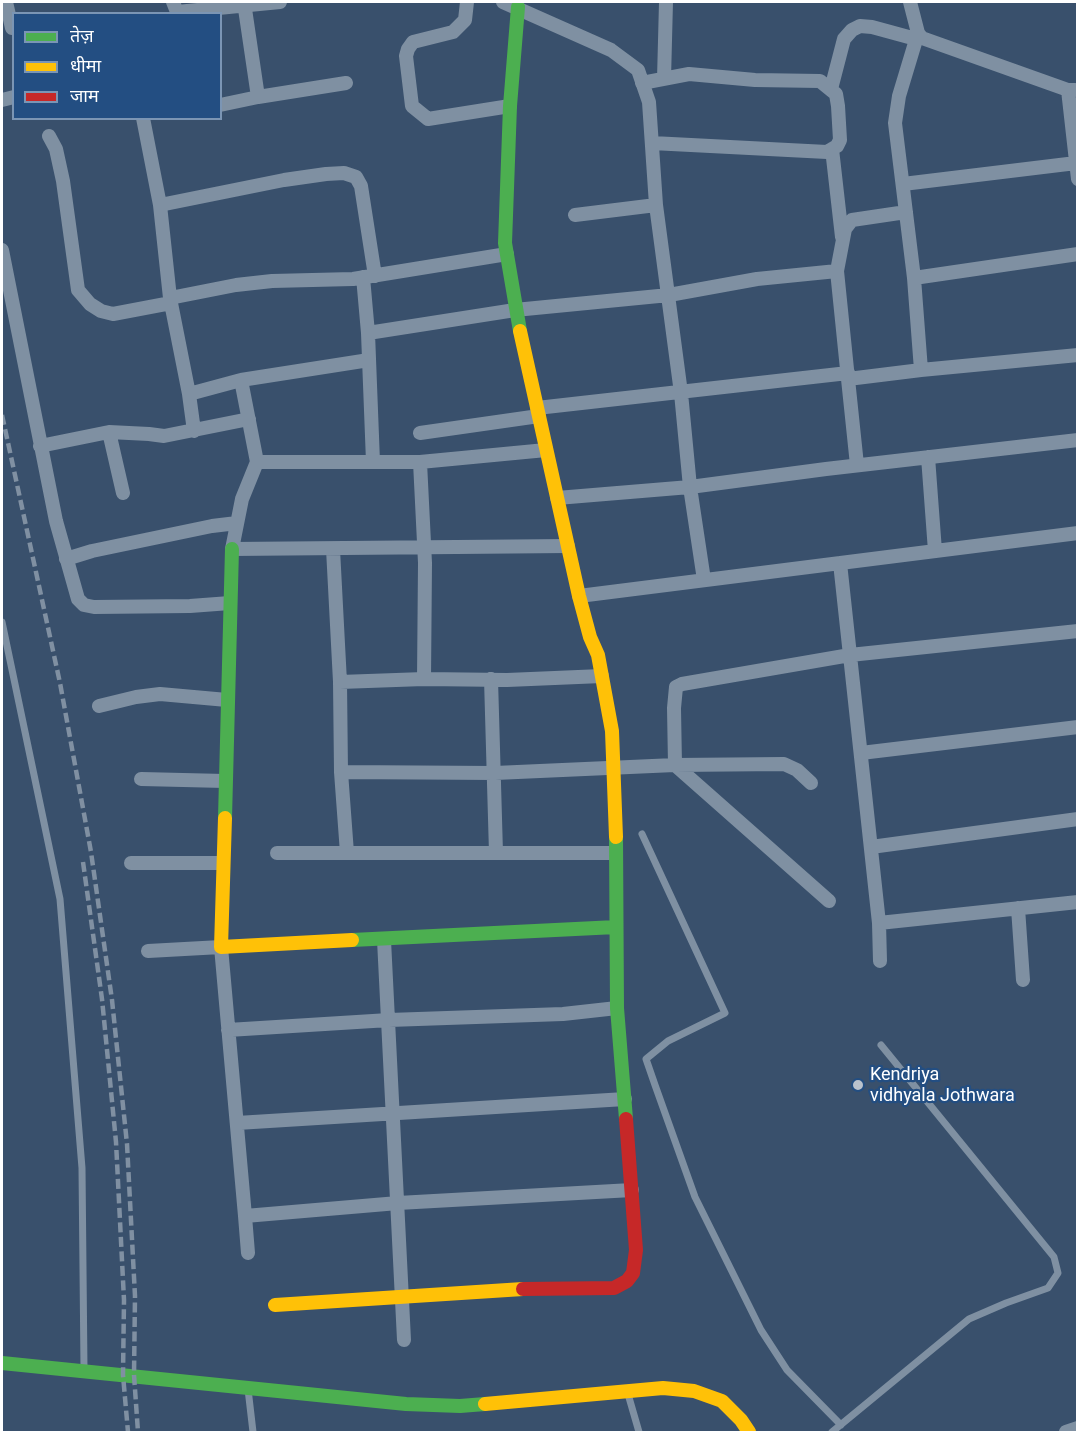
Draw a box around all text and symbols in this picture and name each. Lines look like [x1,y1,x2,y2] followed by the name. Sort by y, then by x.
[12,12,222,120] legend
[70,25,94,46] text: तेज़
[70,55,101,76] text: धीमा
[70,85,99,106] text: जाम
[870,1064,1015,1106] place label: Kendriya vidhyala Jothwara
[851,1078,865,1092] marker: Kendriya vidhyala Jothwara

